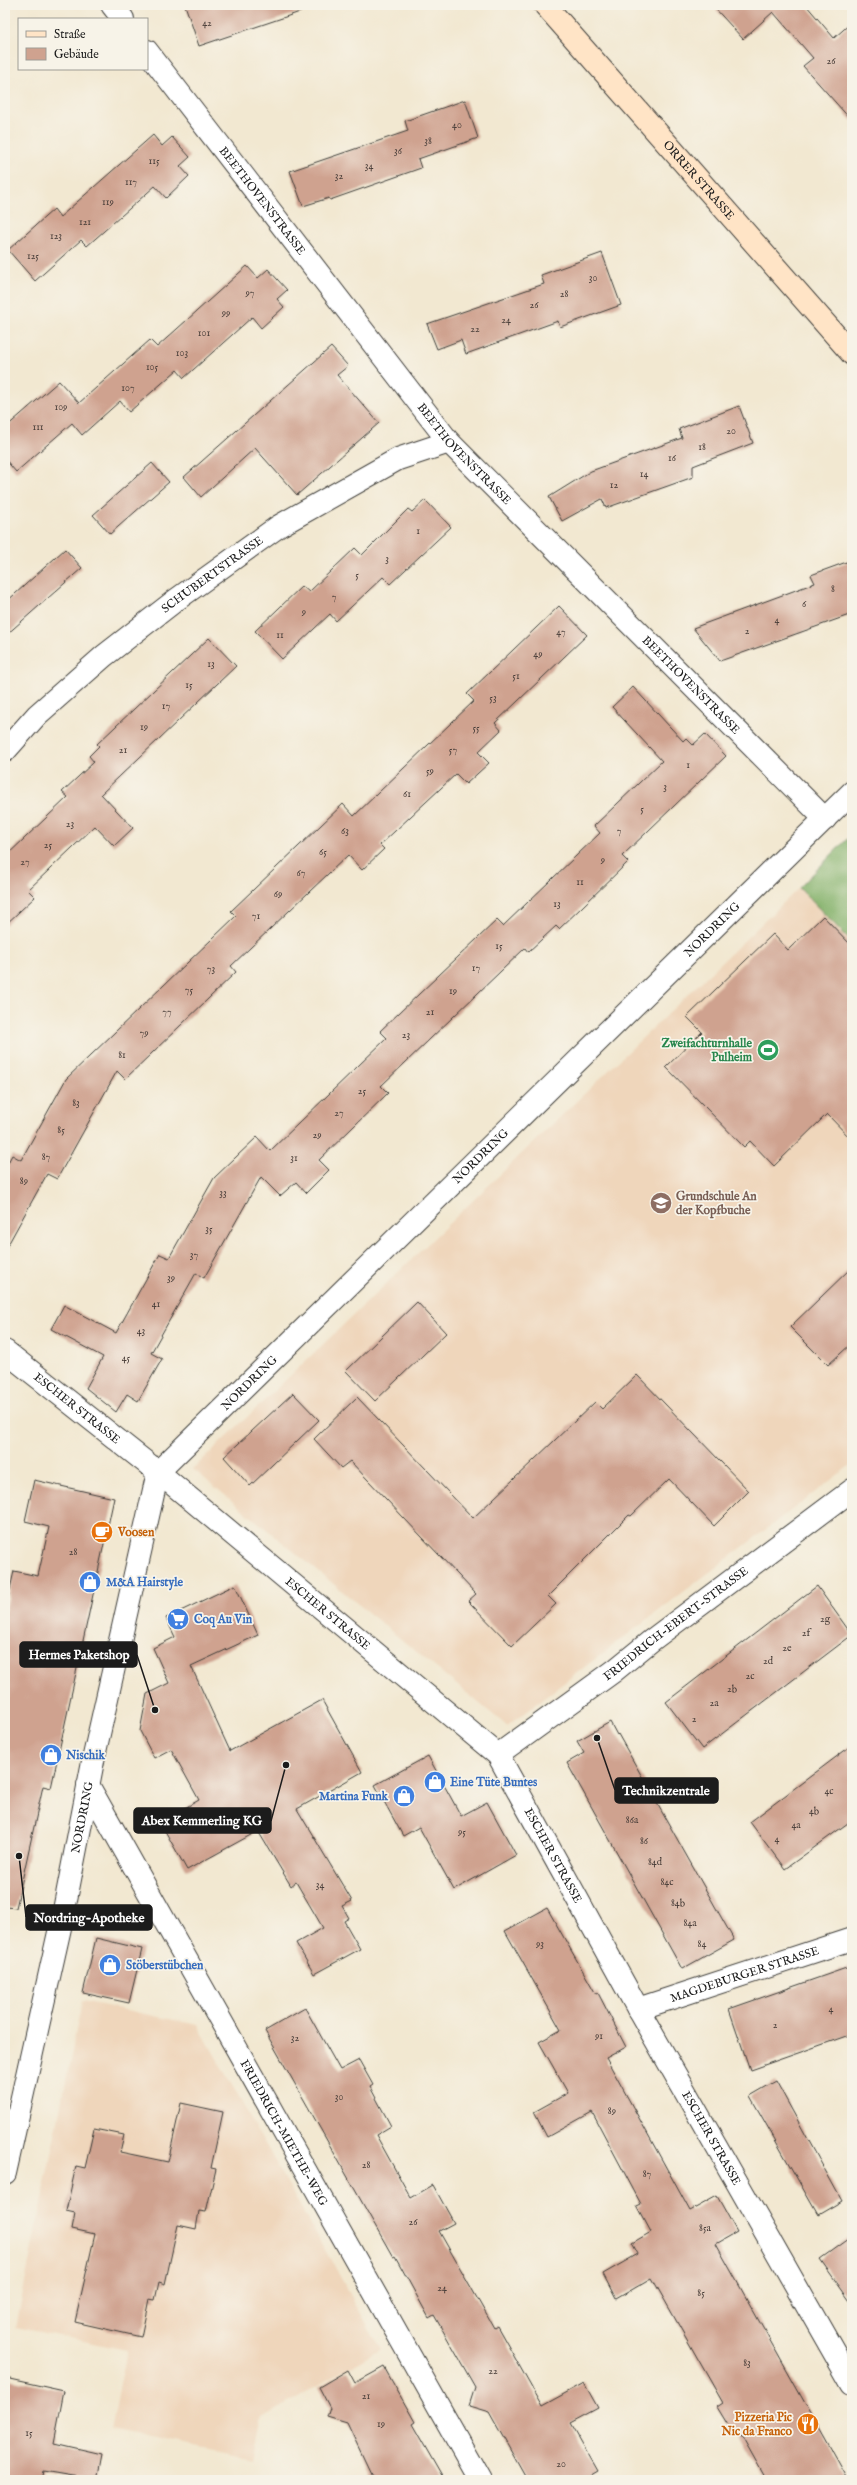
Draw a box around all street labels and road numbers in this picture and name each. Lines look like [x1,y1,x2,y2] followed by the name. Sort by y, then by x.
[660,138,737,223] street label: ORRER STRASSE
[216,144,309,258] street label: BEETHOVENSTRASSE
[414,400,514,508] street label: BEETHOVENSTRASSE
[159,533,266,617] street label: SCHUBERTSTRASSE
[639,633,743,737] street label: BEETHOVENSTRASSE
[681,899,744,960] street label: NORDRING
[450,1125,512,1187] street label: NORDRING
[218,1352,281,1414] street label: NORDRING
[31,1370,123,1447] street label: ESCHER STRASSE
[600,1563,751,1684] street label: FRIEDRICH-EBERT-STRASSE
[282,1574,373,1653] street label: ESCHER STRASSE
[68,1780,97,1854] street label: NORDRING
[521,1805,585,1906] street label: ESCHER STRASSE
[668,1943,821,2006] street label: MAGDEBURGER STRASSE
[236,2057,331,2209] street label: FRIEDRICH-MIETHE-WEG
[678,2088,744,2188] street label: ESCHER STRASSE

